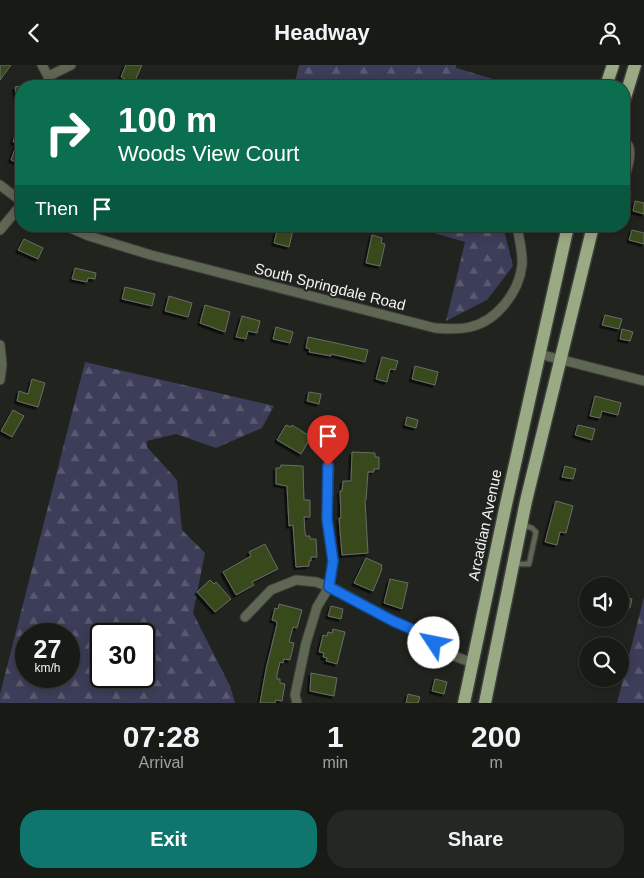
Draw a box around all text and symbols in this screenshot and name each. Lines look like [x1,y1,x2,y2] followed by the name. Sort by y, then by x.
[20,19,48,47] icon: back
[596,19,624,47] icon: person
[274,20,370,45] text: Headway
[35,100,100,165] icon: right
[118,100,217,139] text: 100 m
[118,141,299,166] text: Woods View Court
[88,195,116,223] icon: arrive
[35,198,78,219] text: Then
[253,260,407,314] street label: South Springdale Road
[307,415,349,466] pin
[314,422,342,450] icon: arrive
[464,468,505,582] street label: Arcadian Avenue
[579,577,629,687] map controls
[579,577,629,627] button: sound
[407,616,459,668] position arrow
[90,623,155,688] speed limit sign: 30
[34,635,61,663] text: 27
[579,637,629,687] button: search
[34,661,61,675] text: km/h
[123,720,200,753] text: 07:28
[327,720,344,753] text: 1
[471,720,521,753] text: 200
[139,754,184,771] text: Arrival
[322,754,348,771] text: min
[489,754,503,771] text: m
[20,810,317,868] button: Exit
[327,810,624,868] button: Share

